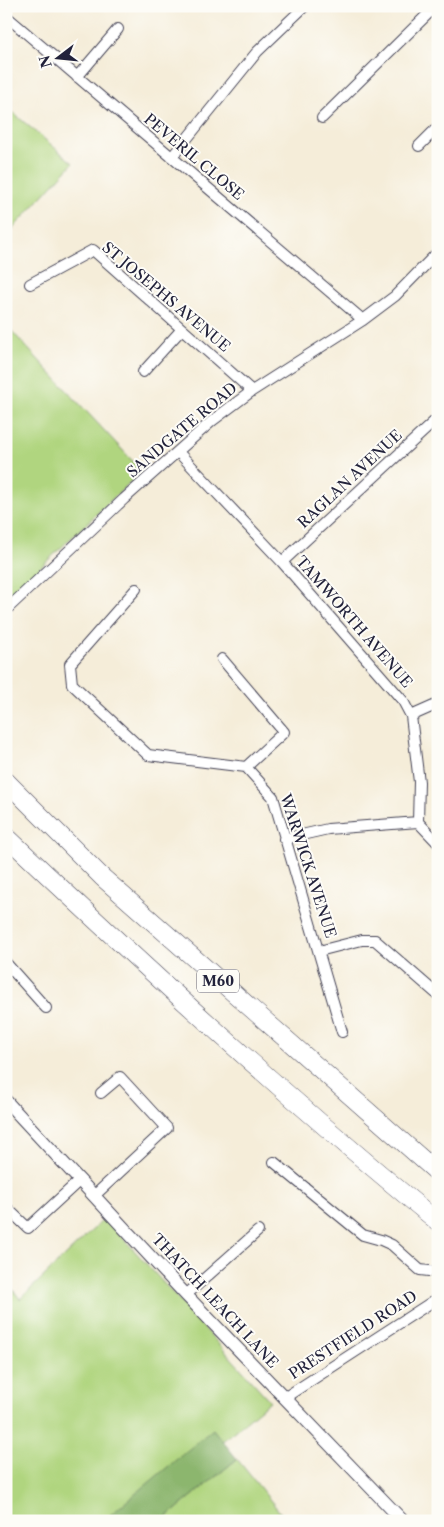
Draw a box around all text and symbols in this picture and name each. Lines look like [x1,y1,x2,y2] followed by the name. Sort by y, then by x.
[32,32,82,82] north arrow
[35,53,56,70] text: N
[141,109,248,204] street label: PEVERIL CLOSE
[98,237,234,356] street label: ST JOSEPHS AVENUE
[123,378,241,481] street label: SANDGATE ROAD
[294,425,406,532] street label: RAGLAN AVENUE
[292,552,417,691] street label: TAMWORTH AVENUE
[276,790,341,940] street label: WARWICK AVENUE
[197,969,239,992] road number: M60
[148,1230,283,1372] street label: THATCH LEACH LANE
[285,1286,420,1383] street label: PRESTFIELD ROAD

